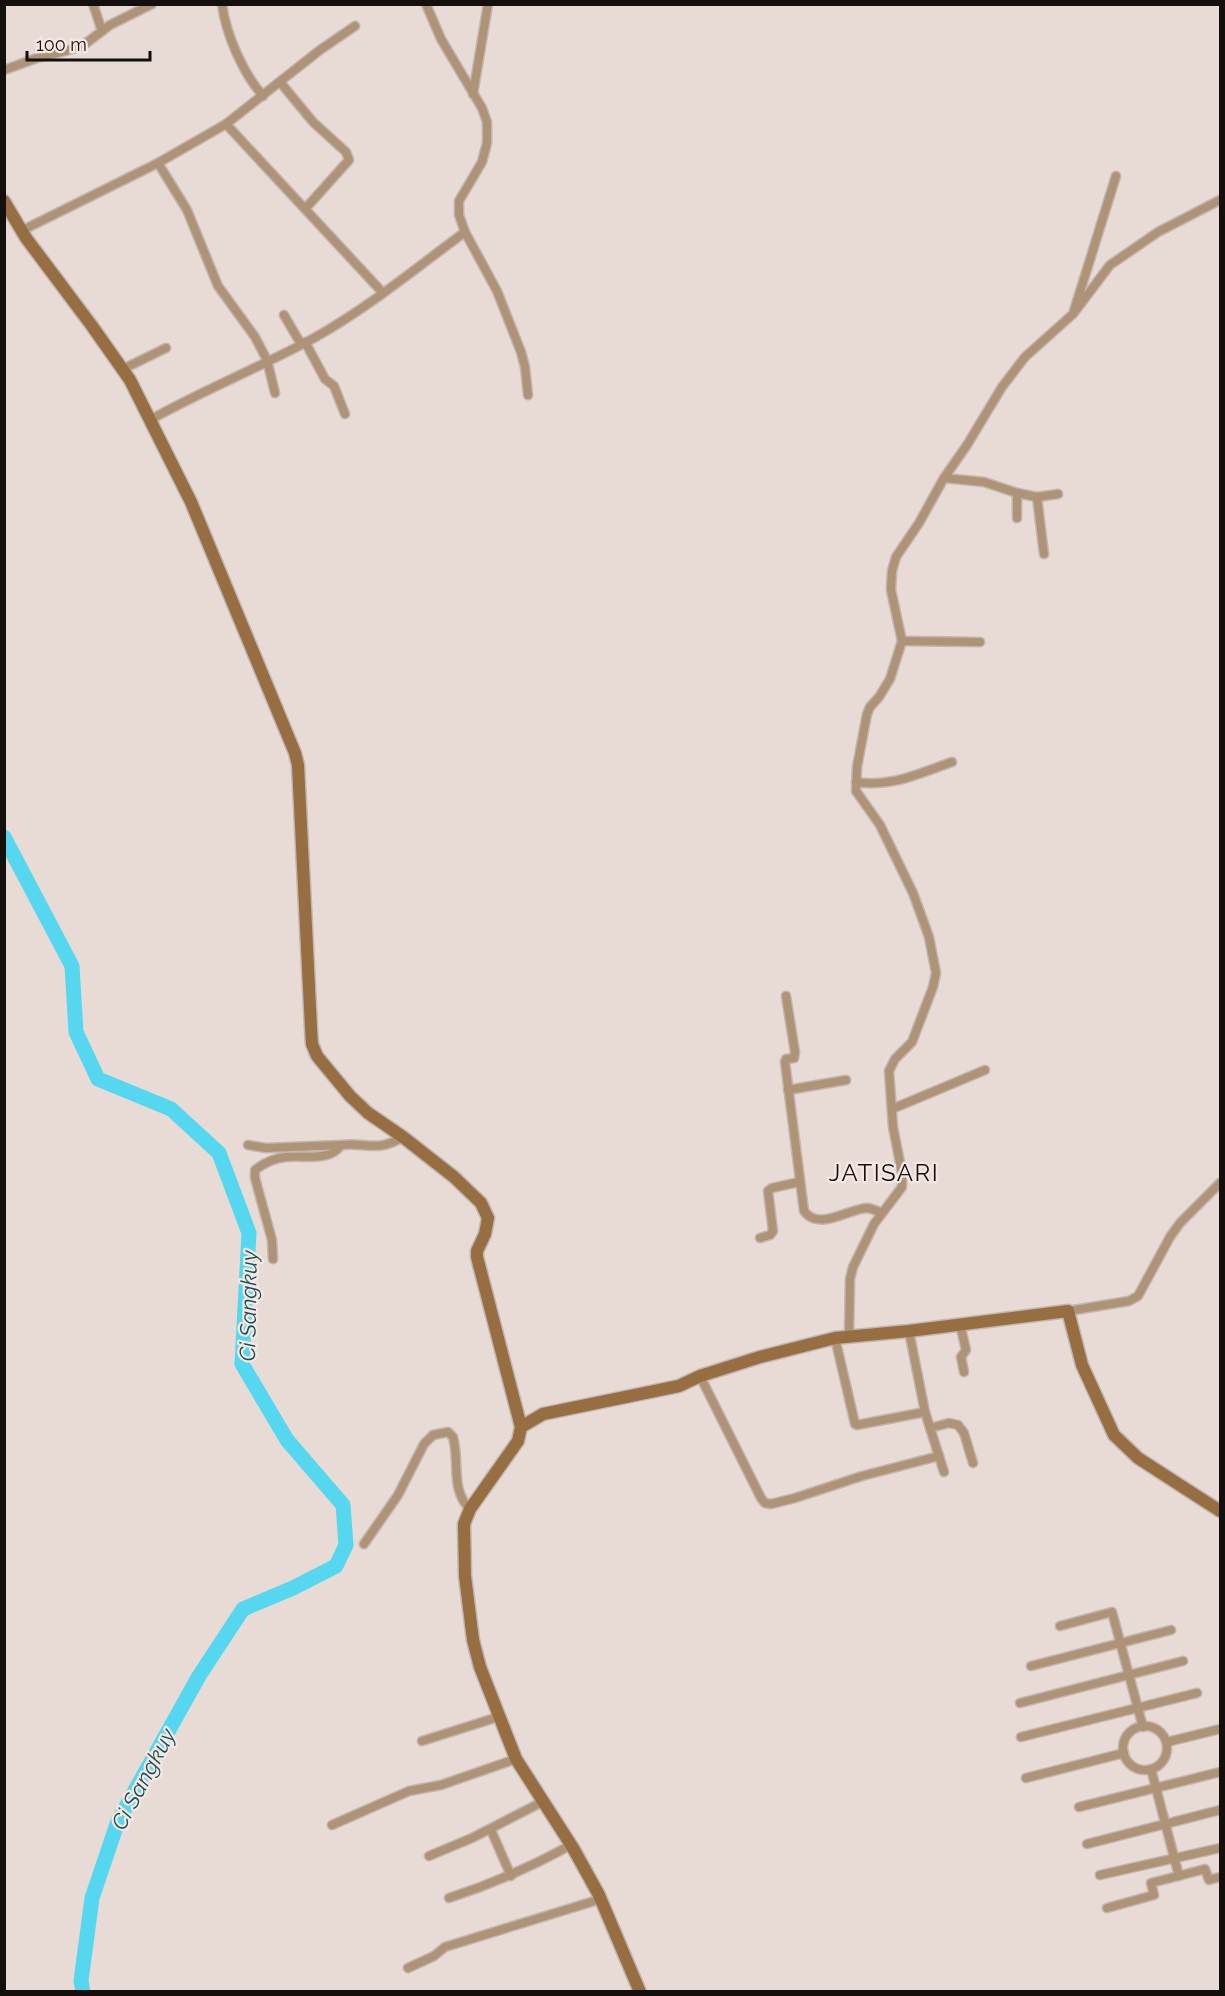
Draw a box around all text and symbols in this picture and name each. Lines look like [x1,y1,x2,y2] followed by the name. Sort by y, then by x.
[27,24,150,62] scale bar
[36,34,87,55] text: 100 m
[829,1158,939,1187] district label: JATISARI
[234,1249,262,1362] water label: Ci Sangkuy
[105,1723,181,1834] water label: Ci Sangkuy

